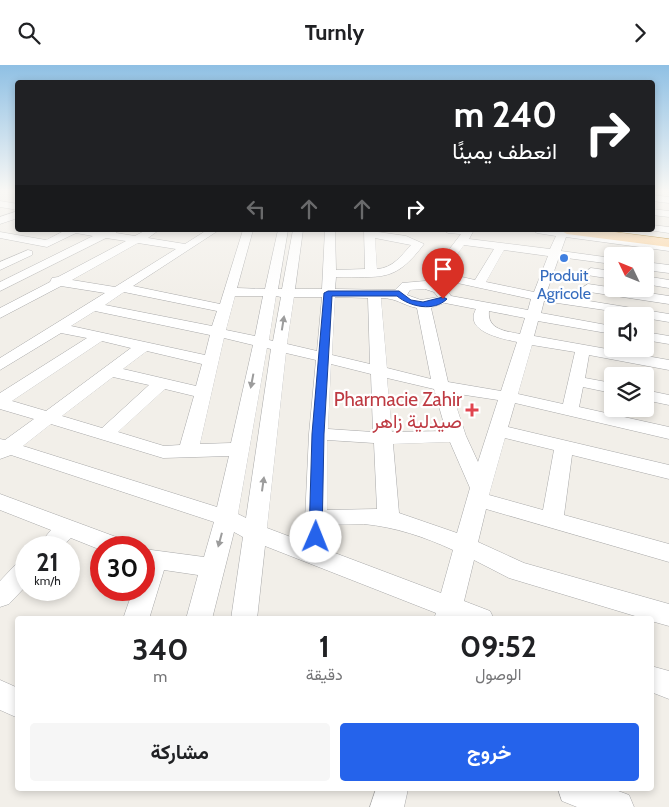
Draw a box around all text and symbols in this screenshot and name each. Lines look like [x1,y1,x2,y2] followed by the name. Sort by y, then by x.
[15,19,43,47] icon: search
[305,19,364,46] text: Turnly
[626,19,654,47] icon: forward
[454,93,557,136] text: 240 m
[575,100,640,165] icon: right
[452,138,557,165] text: انعطف يمينًا
[242,195,270,223] icon: left
[295,195,323,223] icon: ahead
[348,195,376,223] icon: ahead
[401,195,429,223] icon: right
[604,247,654,297] north arrow
[604,247,654,417] map controls
[422,248,464,299] pin
[558,252,570,264] marker: Produit Agricole
[429,255,457,283] icon: arrive
[537,266,591,303] place label: Produit Agricole
[604,307,654,357] button: sound
[279,314,287,330] one-way arrow
[604,367,654,417] button: layers
[248,373,256,389] one-way arrow
[334,388,462,433] place label: Pharmacie Zahir صيدلية زاهر
[466,404,478,416] marker: Pharmacie Zahir صيدلية زاهر
[259,475,267,491] one-way arrow
[289,510,341,562] position arrow
[216,532,224,547] one-way arrow
[90,536,155,601] speed limit sign: 30
[36,547,59,577] text: 21
[34,573,61,588] text: km/h
[319,628,330,665] text: 1
[460,628,537,665] text: 09:52
[132,631,188,668] text: 340
[306,665,343,684] text: دقيقة
[475,665,521,684] text: الوصول
[153,667,167,686] text: m
[30,723,330,781] button: مشاركة
[340,723,639,781] button: خروج

